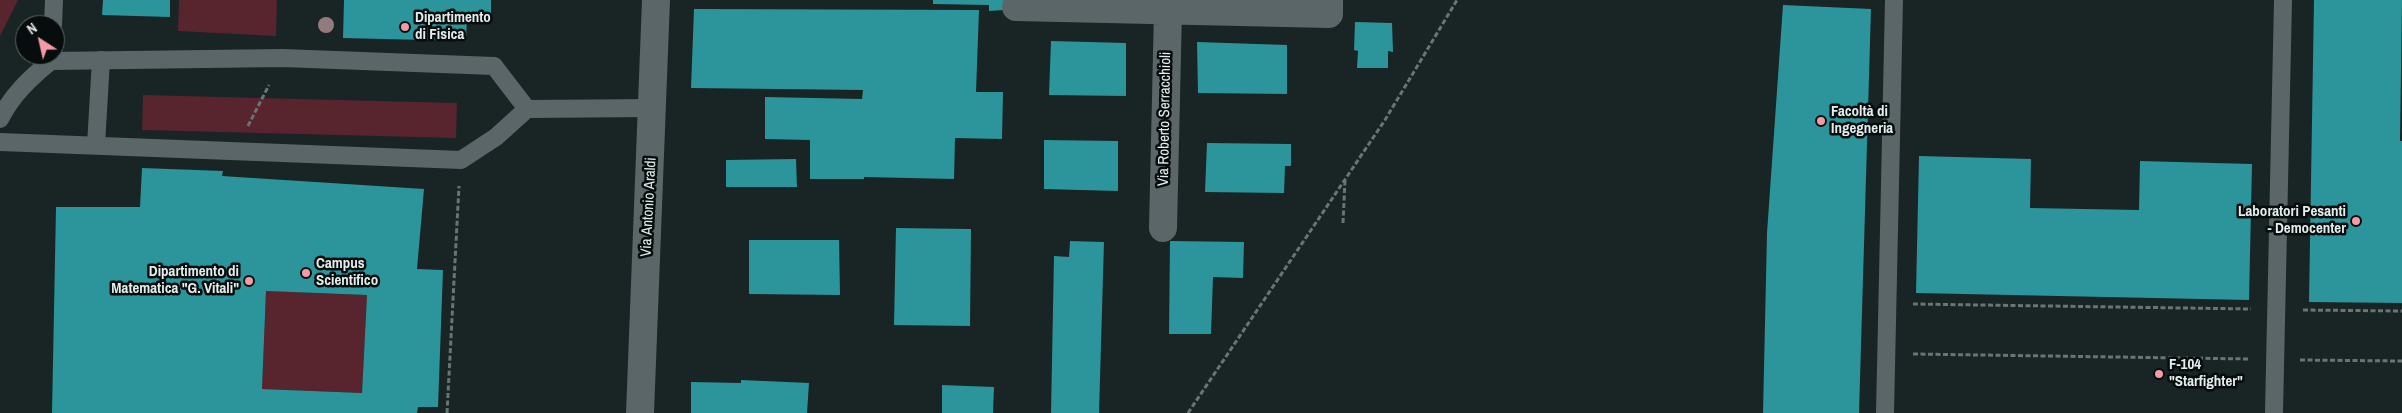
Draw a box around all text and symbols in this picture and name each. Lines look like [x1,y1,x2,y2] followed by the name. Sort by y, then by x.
[415,9,491,44] place label: Dipartimento di Fisica
[15,15,65,65] north arrow
[23,19,41,38] text: N
[399,21,411,33] marker: Dipartimento di Fisica
[1155,52,1175,186] street label: Via Roberto Serracchioli
[1831,103,1893,138] place label: Facoltà di Ingegneria
[1815,115,1827,127] marker: Facoltà di Ingegneria
[637,157,661,257] street label: Via Antonio Araldi
[2238,203,2346,238] place label: Laboratori Pesanti - Democenter
[2350,215,2362,227] marker: Laboratori Pesanti - Democenter
[316,255,378,290] place label: Campus Scientifico
[111,263,239,298] place label: Dipartimento di Matematica "G. Vitali"
[300,267,312,279] marker: Campus Scientifico
[243,275,255,287] marker: Dipartimento di Matematica "G. Vitali"
[2169,356,2243,391] place label: F-104 "Starfighter"
[2153,368,2165,380] marker: F-104 "Starfighter"

